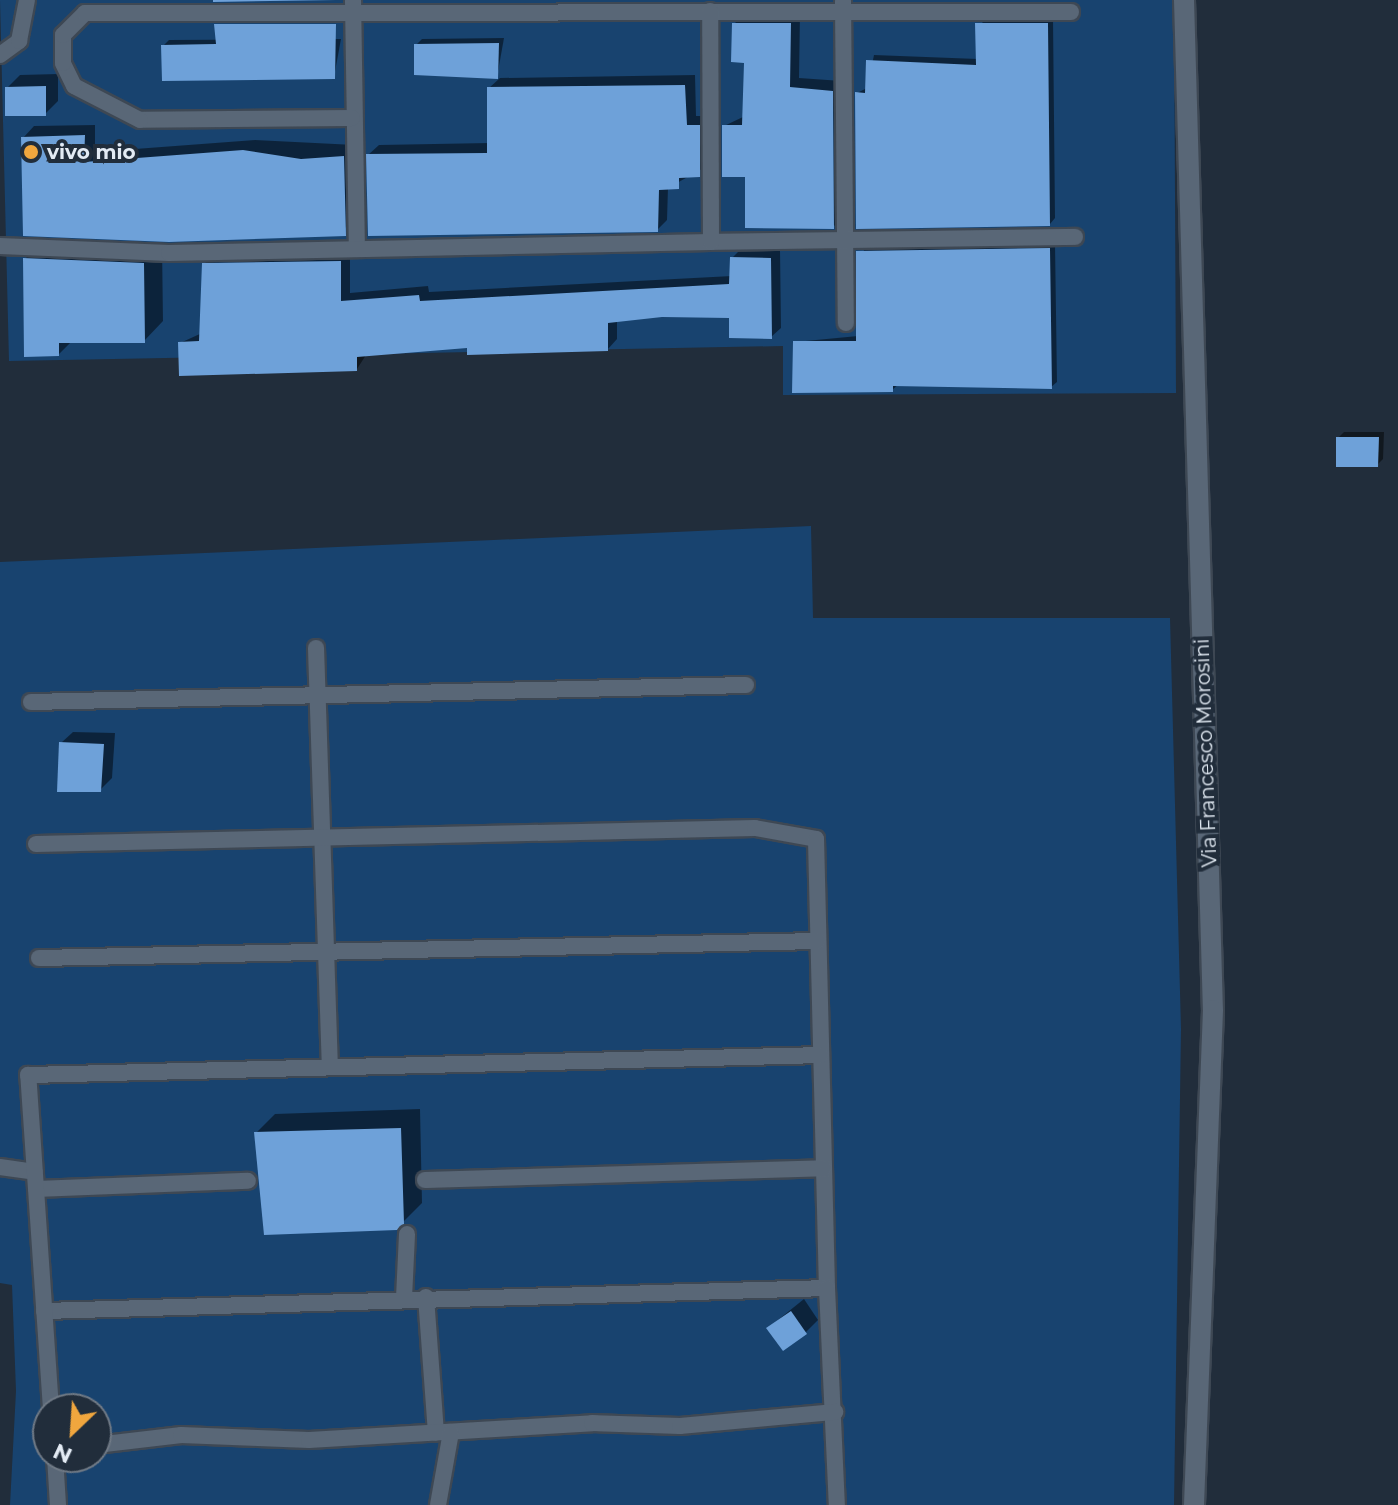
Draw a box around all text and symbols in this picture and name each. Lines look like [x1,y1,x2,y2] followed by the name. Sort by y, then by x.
[47,140,135,164] place label: vivo mio
[22,143,40,161] marker: vivo mio
[1190,638,1222,868] street label: Via Francesco Morosini
[32,1393,112,1473] north arrow
[49,1437,76,1469] text: N

